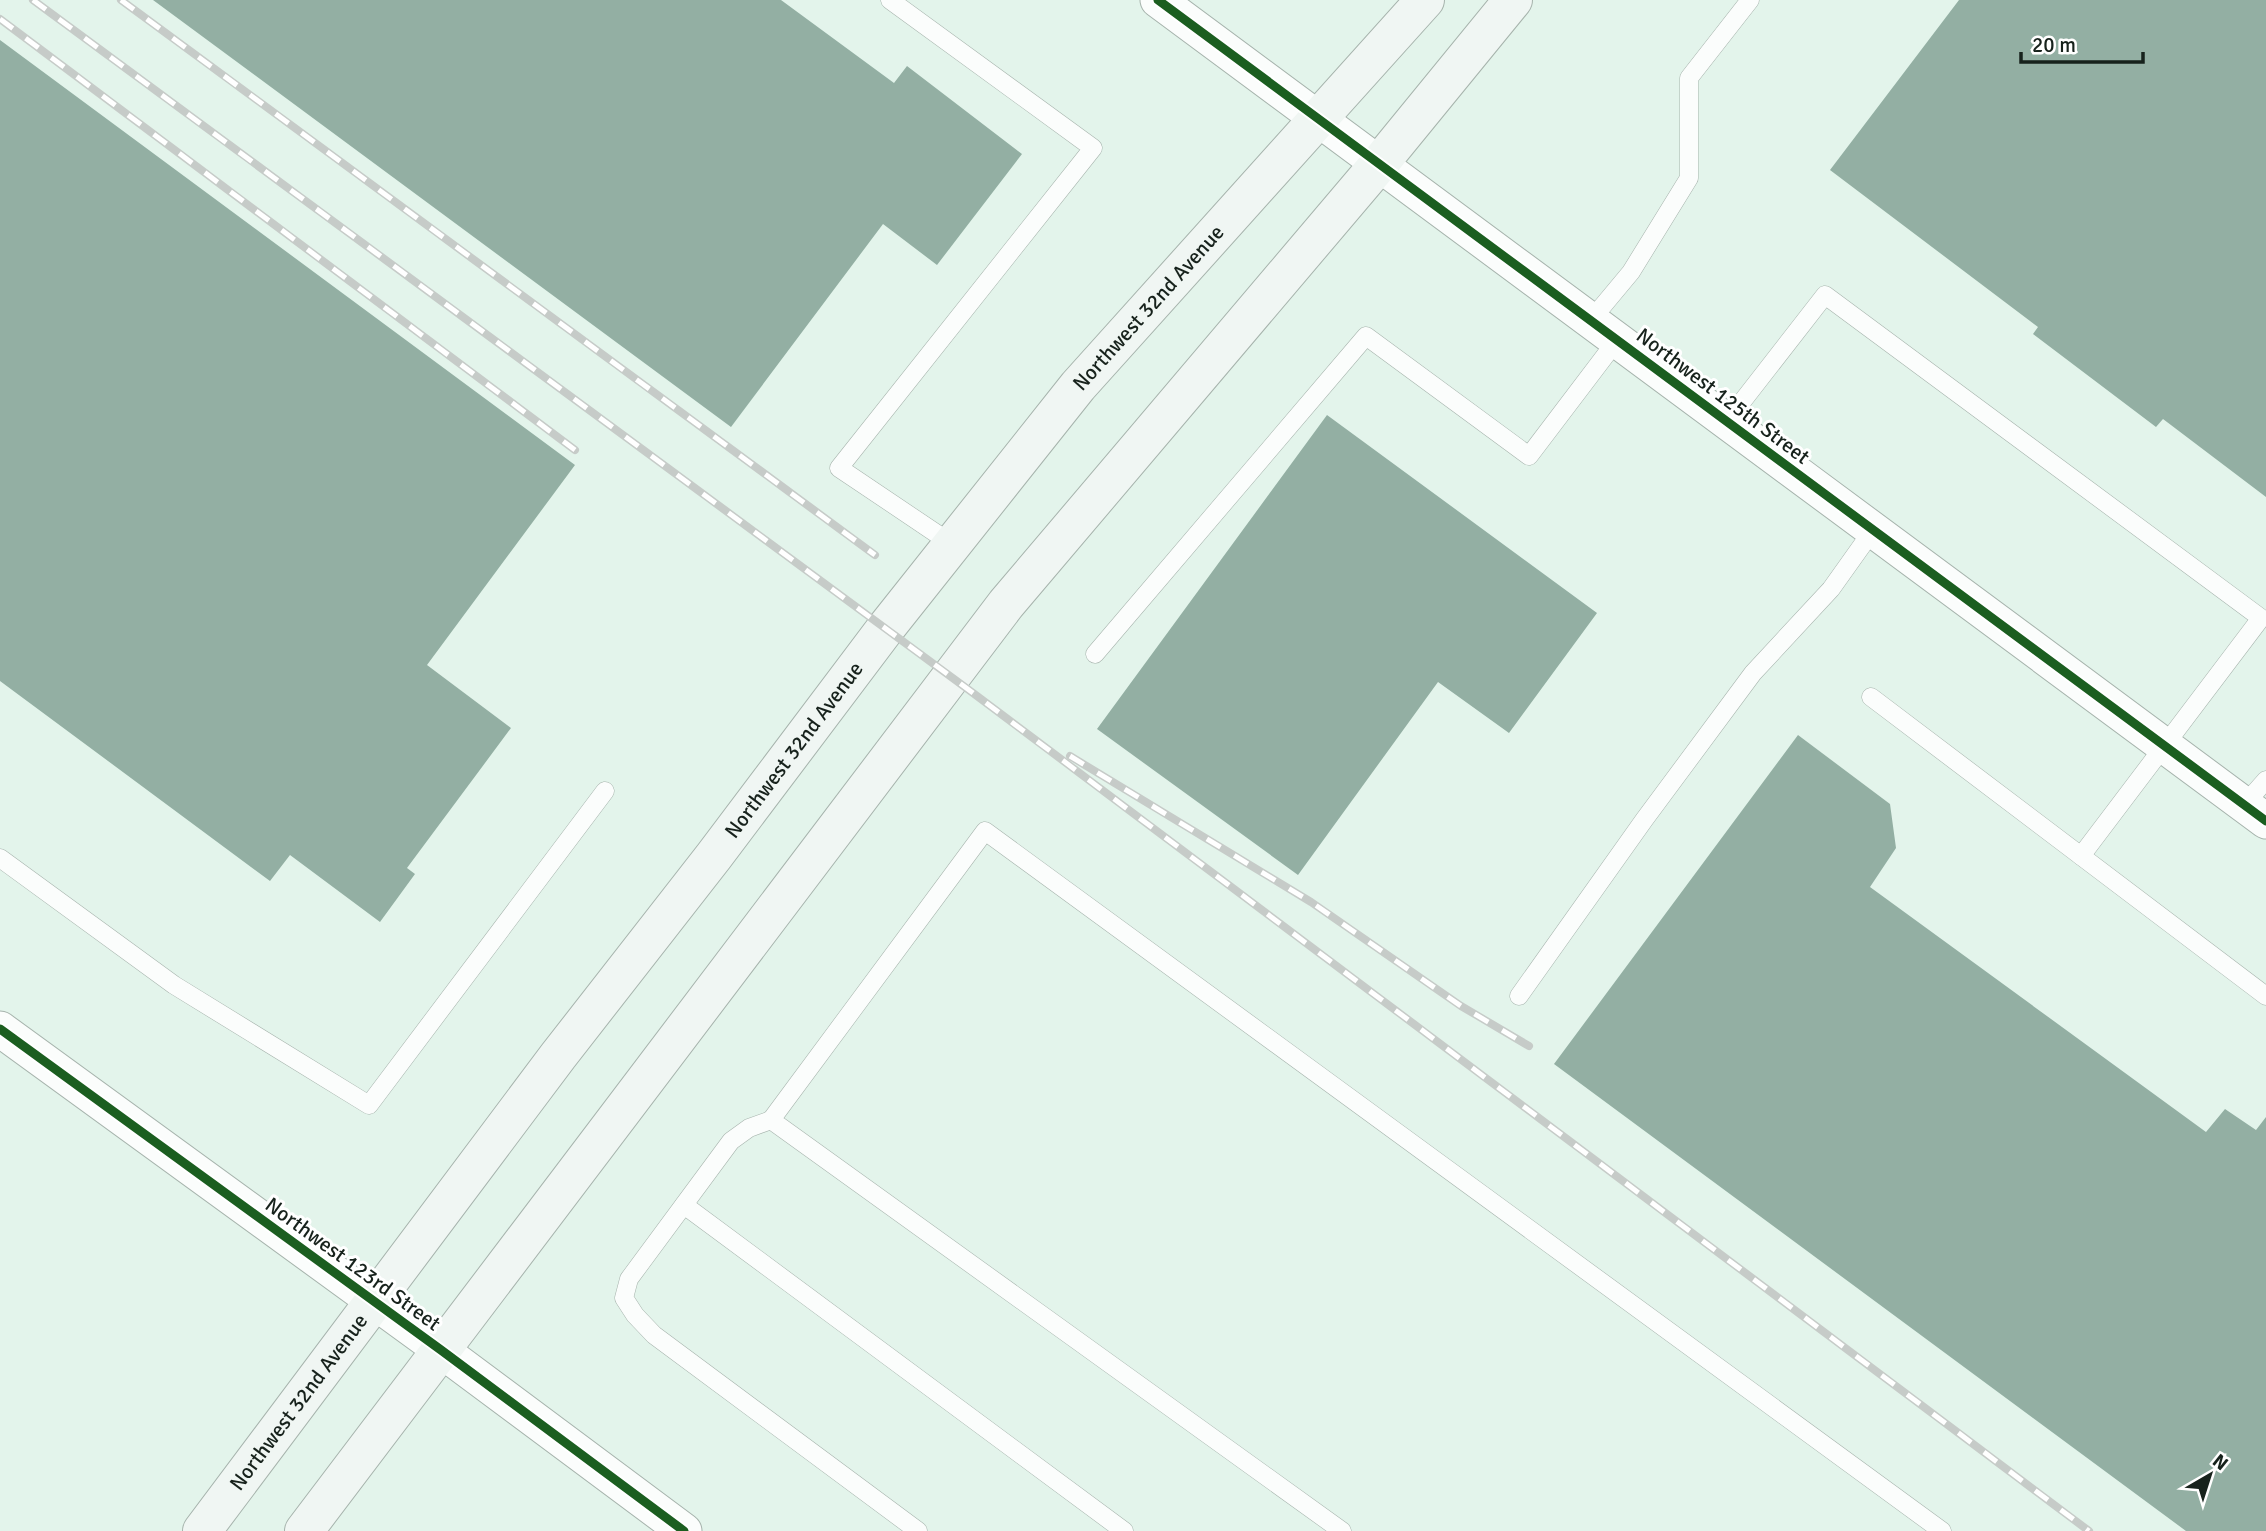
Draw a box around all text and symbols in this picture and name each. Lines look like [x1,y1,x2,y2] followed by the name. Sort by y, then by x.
[2021,21,2144,65] scale bar
[2032,32,2076,58] text: 20 m
[1067,219,1230,396] street label: Northwest 32nd Avenue
[1631,322,1815,470] street label: Northwest 125th Street
[719,657,869,843] street label: Northwest 32nd Avenue
[260,1192,446,1336] street label: Northwest 123rd Street
[224,1309,373,1496] street label: Northwest 32nd Avenue
[2175,1440,2245,1510] north arrow
[2207,1449,2233,1476] text: N

